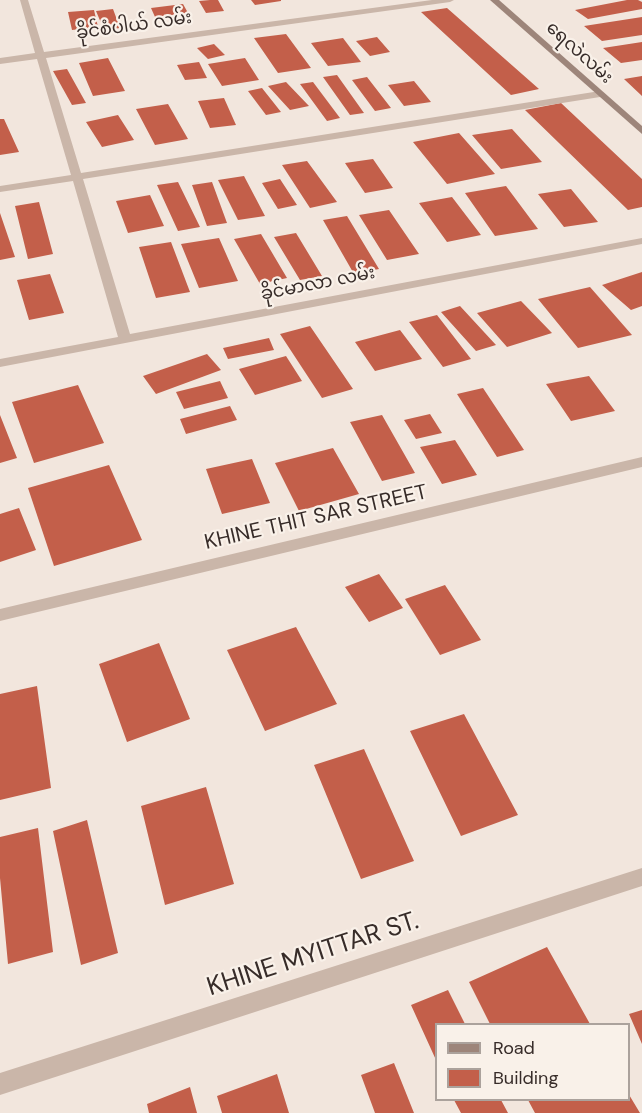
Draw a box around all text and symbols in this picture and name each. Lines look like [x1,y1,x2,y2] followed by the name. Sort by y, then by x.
[75,7,193,45] street label: ခိုင်စံပါယ် လမ်း
[541,17,617,89] street label: ရေလဲလမ်း
[259,262,377,306] street label: ခိုင်မာလာ လမ်း
[202,480,430,556] street label: KHINE THIT SAR STREET
[203,906,423,1004] street label: KHINE MYITTAR ST.
[435,1023,630,1101] legend
[493,1036,535,1060] text: Road
[493,1066,558,1090] text: Building

